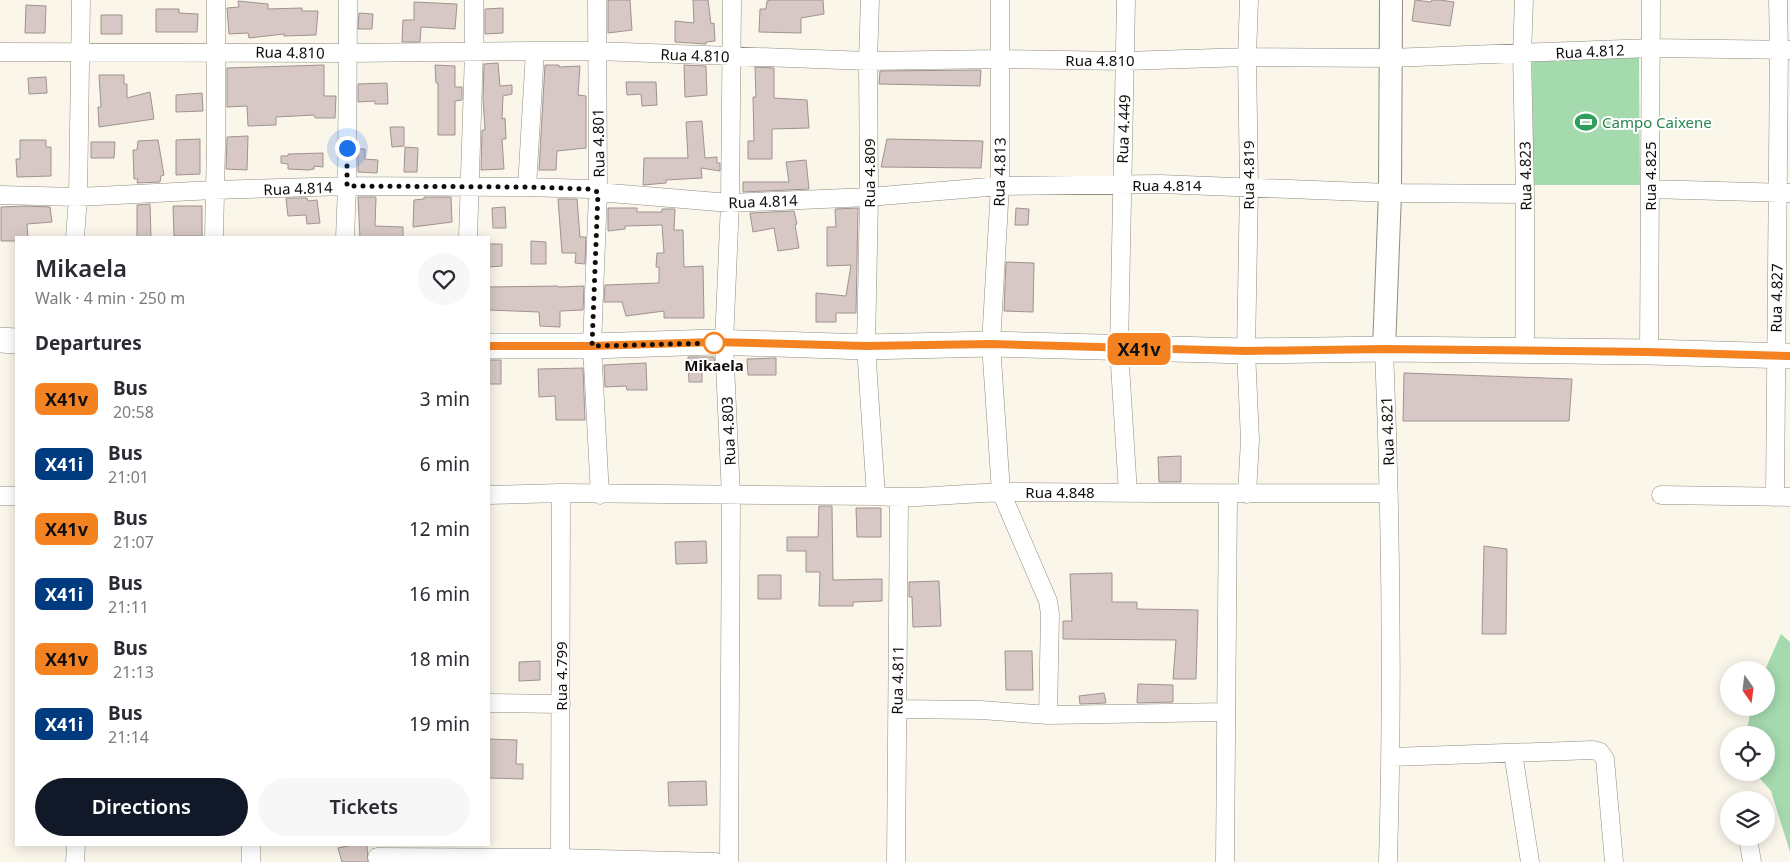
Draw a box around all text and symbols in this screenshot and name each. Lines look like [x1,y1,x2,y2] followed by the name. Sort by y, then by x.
[1555,39,1625,63] street label: Rua 4.812
[255,41,325,63] street label: Rua 4.810
[660,44,730,66] street label: Rua 4.810
[1065,50,1135,70] street label: Rua 4.810
[1112,94,1134,164] street label: Rua 4.449
[587,108,609,178] street label: Rua 4.801
[1573,109,1599,135] sports icon: Campo Caixene
[1602,112,1712,132] place label: Campo Caixene
[335,136,360,161] your location
[988,137,1010,207] street label: Rua 4.813
[859,138,879,208] street label: Rua 4.809
[1238,140,1258,210] street label: Rua 4.819
[1514,141,1536,211] street label: Rua 4.823
[1640,141,1660,211] street label: Rua 4.825
[1132,175,1202,195] street label: Rua 4.814
[263,177,333,199] street label: Rua 4.814
[728,190,798,212] street label: Rua 4.814
[35,251,127,284] text: Mikaela
[418,253,470,305] button: heart
[1765,263,1787,333] street label: Rua 4.827
[35,287,185,309] text: Walk · 4 min · 250 m
[35,330,142,356] text: Departures
[703,332,725,354] marker: Mikaela
[1104,333,1174,365] line badge: X41v
[1118,337,1160,361] text: X41v
[684,355,744,375] place label: Mikaela
[113,375,147,401] text: Bus
[420,386,470,412] text: 3 min
[45,387,88,411] text: X41v
[716,396,740,466] street label: Rua 4.803
[1376,396,1398,466] street label: Rua 4.821
[113,401,154,423] text: 20:58
[108,440,143,466] text: Bus
[420,451,470,477] text: 6 min
[45,452,83,476] text: X41i
[108,466,149,488] text: 21:01
[1025,482,1095,502] street label: Rua 4.848
[113,505,147,531] text: Bus
[409,516,470,542] text: 12 min
[45,517,88,541] text: X41v
[113,531,154,553] text: 21:07
[108,570,143,596] text: Bus
[409,581,470,607] text: 16 min
[45,582,83,606] text: X41i
[108,596,149,618] text: 21:11
[113,635,147,661] text: Bus
[551,641,571,711] street label: Rua 4.799
[886,645,908,715] street label: Rua 4.811
[409,646,470,672] text: 18 min
[45,647,88,671] text: X41v
[113,661,154,683] text: 21:13
[1720,661,1775,716] north arrow
[1720,661,1775,846] map controls
[108,700,143,726] text: Bus
[409,711,470,737] text: 19 min
[45,712,83,736] text: X41i
[108,726,149,748] text: 21:14
[1720,726,1775,781] button: locate
[35,778,248,836] button: Directions
[258,778,470,836] button: Tickets
[1720,791,1775,846] button: layers

